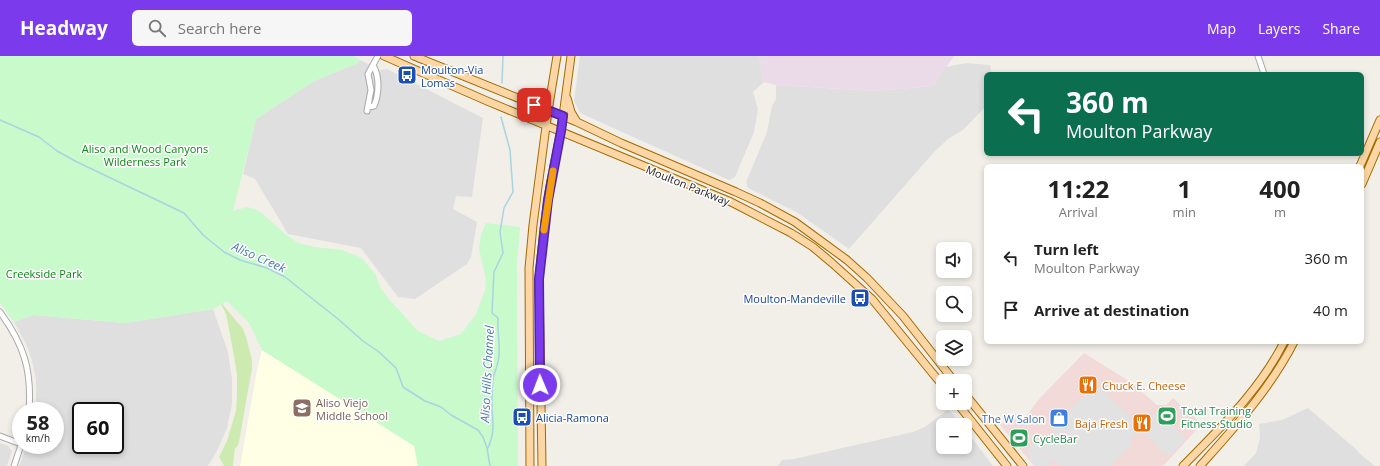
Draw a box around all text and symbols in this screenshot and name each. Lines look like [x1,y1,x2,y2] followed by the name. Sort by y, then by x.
[132,10,412,46] search box
[20,15,108,41] text: Headway
[146,17,168,39] icon: search
[178,18,261,38] text: Search here
[1207,19,1236,38] text: Map
[1258,19,1300,38] text: Layers
[1322,19,1360,38] text: Share
[421,62,483,90] place label: Moulton-Via Lomas
[396,64,418,86] bus stop icon: Moulton-Via Lomas
[1066,83,1149,121] text: 360 m
[517,88,551,122] pin
[1000,88,1052,140] icon: left
[523,94,545,116] icon: arrive
[1066,119,1212,143] text: Moulton Parkway
[82,141,208,169] park label: Aliso and Wood Canyons Wilderness Park
[644,161,733,209] street label: Moulton Parkway
[1047,172,1109,205] text: 11:22
[1177,172,1191,205] text: 1
[1259,172,1301,205] text: 400
[1059,203,1098,221] text: Arrival
[1173,203,1196,221] text: min
[1274,203,1286,221] text: m
[228,237,290,277] water label: Aliso Creek
[1034,239,1099,259] text: Turn left
[936,242,972,454] map controls
[936,242,972,278] button: sound
[1000,247,1022,269] icon: left
[1304,248,1348,268] text: 360 m
[1034,259,1140,277] text: Moulton Parkway
[6,266,82,281] park label: Creekside Park
[936,286,972,322] button: search
[849,287,871,309] bus stop icon: Moulton-Mandeville
[743,291,846,306] place label: Moulton-Mandeville
[1000,299,1022,321] icon: arrive
[1034,300,1189,320] text: Arrive at destination
[1313,300,1348,320] text: 40 m
[476,324,498,424] water label: Aliso Hills Channel
[936,330,972,366] button: layers
[519,364,561,406] position arrow
[936,374,972,410] button: +
[1077,374,1099,396] restaurant icon: Chuck E. Cheese
[1102,378,1186,393] place label: Chuck E. Cheese
[316,395,388,423] place label: Aliso Viejo Middle School
[291,397,313,419] school or university icon: Aliso Viejo Middle School
[72,402,124,454] speed limit sign: 60
[1181,403,1253,431] place label: Total Training Fitness Studio
[1156,405,1178,427] sports icon: Total Training Fitness Studio
[511,406,533,428] bus stop icon: Alicia-Ramona
[1048,407,1070,429] shop icon: The W Salon
[27,409,49,436] text: 58
[536,410,609,425] place label: Alicia-Ramona
[982,411,1045,426] place label: The W Salon
[1131,412,1153,434] restaurant icon: Baja Fresh
[1075,416,1128,431] place label: Baja Fresh
[936,418,972,454] button: −
[1008,427,1030,449] sports icon: CycleBar
[26,431,50,445] text: km/h
[1033,431,1078,446] place label: CycleBar

